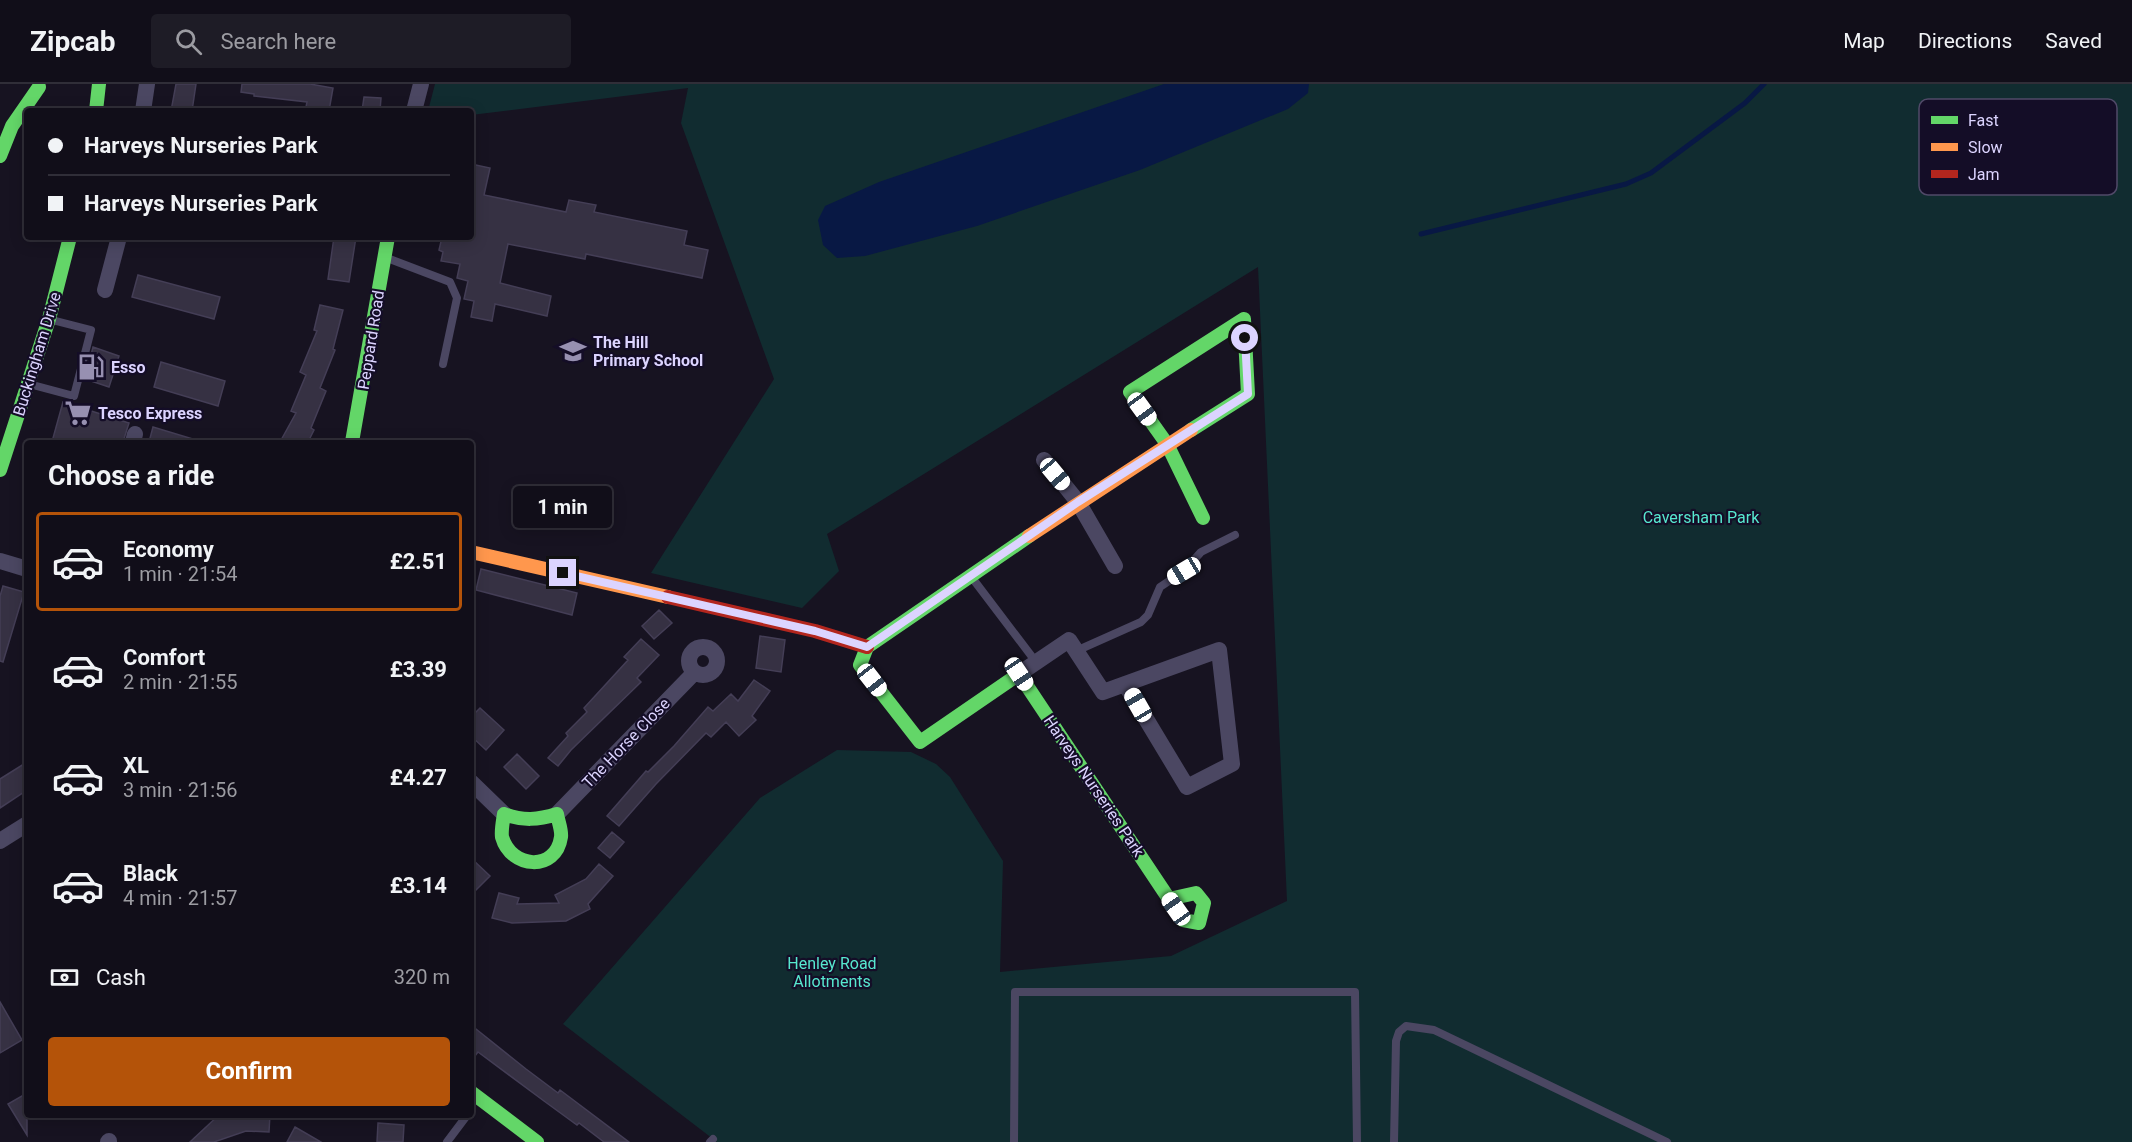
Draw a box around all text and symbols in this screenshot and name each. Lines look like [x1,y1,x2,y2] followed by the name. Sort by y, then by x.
[151,14,571,68] search box
[30,25,115,58] text: Zipcab
[172,25,205,58] icon: search
[220,29,336,54] text: Search here
[1843,29,1885,53] text: Map
[1918,29,2012,53] text: Directions
[2045,29,2102,53] text: Saved
[1919,99,2117,195] legend
[1968,111,1999,130] text: Fast
[84,133,317,158] text: Harveys Nurseries Park
[1968,138,2003,157] text: Slow
[1968,165,2000,184] text: Jam
[84,191,317,216] text: Harveys Nurseries Park
[354,289,388,391] street label: Peppard Road
[9,290,65,418] street label: Buckingham Drive
[1231,324,1258,351] route start
[593,333,703,370] place label: The Hill Primary School
[558,336,588,366] school or university icon: The Hill Primary School
[76,352,106,382] fuel station icon: Esso
[111,358,145,377] place label: Esso
[1124,389,1160,429] car
[63,398,93,428] supermarket icon: Tesco Express
[98,404,202,423] place label: Tesco Express
[1037,454,1073,494] car
[48,460,214,492] text: Choose a ride
[514,486,612,528] callout: 1 min
[537,495,588,519] text: 1 min
[1643,508,1760,527] park label: Caversham Park
[51,535,105,589] icon: car
[123,537,214,562] text: Economy
[390,549,447,574] text: £2.51
[1164,554,1204,588] car
[549,559,576,586] route end
[123,562,238,586] text: 1 min · 21:54
[51,643,105,697] icon: car
[123,645,205,670] text: Comfort
[1001,654,1037,694] car
[390,657,447,682] text: £3.39
[854,660,890,700] car
[123,670,238,694] text: 2 min · 21:55
[1121,685,1155,725] car
[578,694,674,792] street label: The Horse Close
[1040,712,1149,861] street label: Harveys Nurseries Park
[51,751,105,805] icon: car
[123,753,149,778] text: XL
[390,765,447,790] text: £4.27
[123,778,238,802] text: 3 min · 21:56
[51,859,105,913] icon: car
[123,861,178,886] text: Black
[390,873,447,898] text: £3.14
[123,886,238,910] text: 4 min · 21:57
[1158,889,1194,929] car
[787,954,877,991] park label: Henley Road Allotments
[48,961,81,994] icon: cash
[96,965,146,990] text: Cash
[394,965,450,989] text: 320 m
[48,1037,450,1106] button: Confirm

